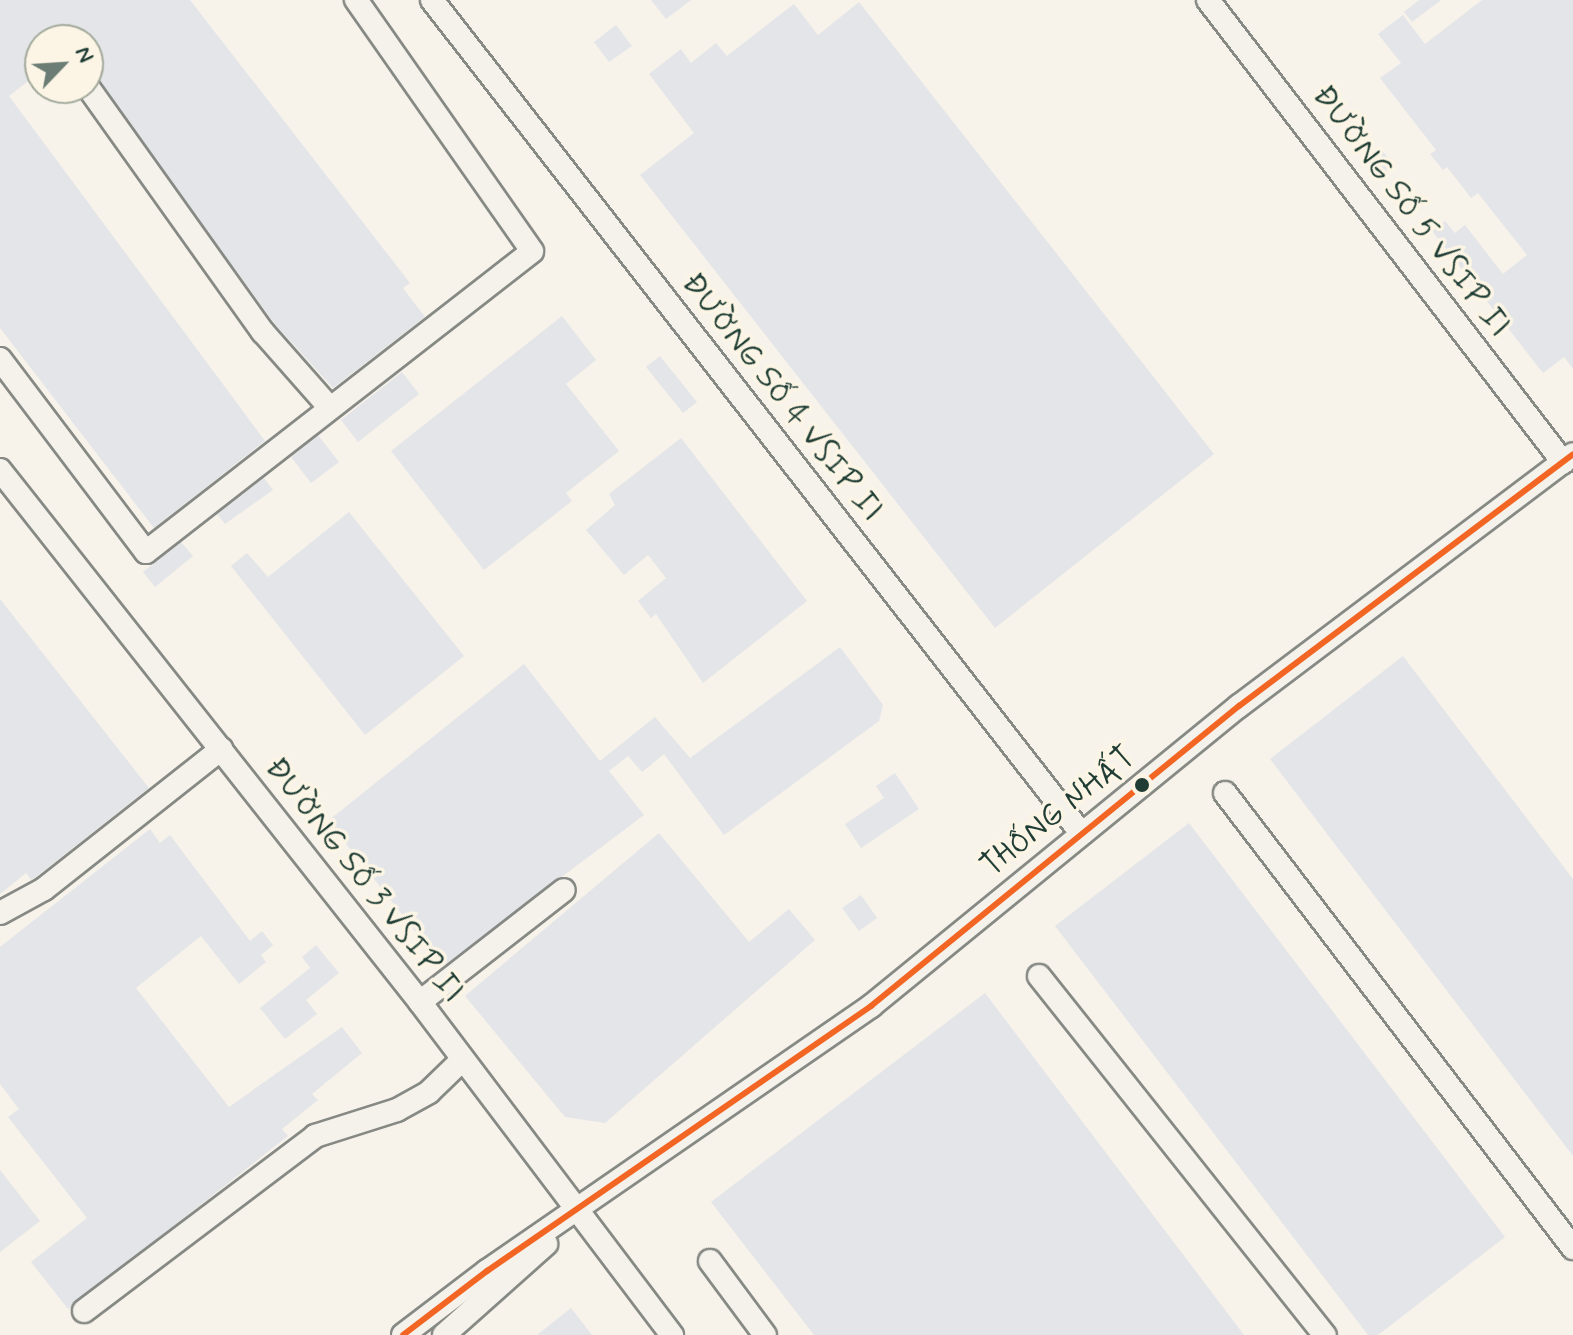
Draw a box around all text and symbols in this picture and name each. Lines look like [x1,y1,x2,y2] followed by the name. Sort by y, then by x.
[24,24,104,104] north arrow
[68,42,100,67] text: N
[1302,75,1520,347] street label: ĐƯỜNG SỐ 5 VSIP II
[671,262,893,532] street label: ĐƯỜNG SỐ 4 VSIP II
[974,739,1142,885] street label: THỐNG NHẤT
[254,747,474,1013] street label: ĐƯỜNG SỐ 3 VSIP II
[1134,777,1150,793] unlabelled marker

